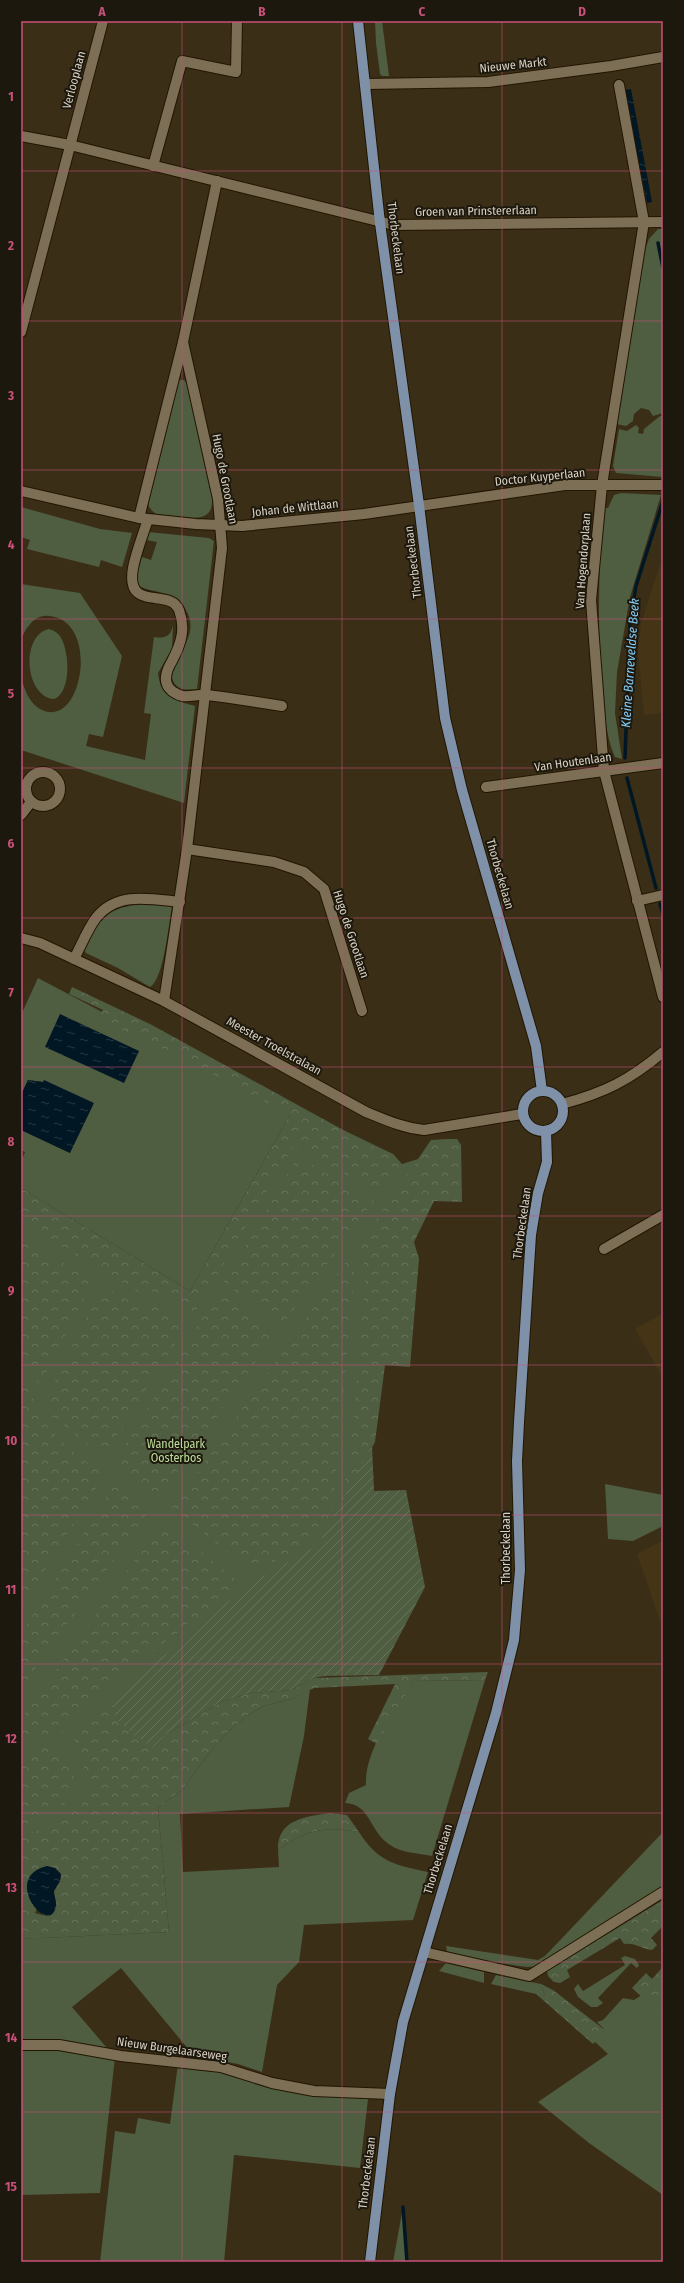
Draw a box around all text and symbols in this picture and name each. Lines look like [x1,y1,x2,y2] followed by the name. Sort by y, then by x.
[97,4,106,19] text: A
[258,4,266,19] text: B
[419,4,426,19] text: C
[578,4,586,19] text: D
[60,50,88,110] street label: Verlooplaan
[479,55,547,75] street label: Nieuwe Markt
[8,89,14,104] text: 1
[385,201,407,275] street label: Thorbeckelaan
[415,203,537,219] street label: Groen van Prinstererlaan
[7,238,14,253] text: 2
[7,388,14,403] text: 3
[209,433,241,525] street label: Hugo de Grootlaan
[494,465,586,489] street label: Doctor Kuyperlaan
[251,496,339,520] street label: Johan de Wittlaan
[573,512,593,610] street label: Van Hogendorplaan
[402,525,424,599] street label: Thorbeckelaan
[8,537,15,552] text: 4
[618,597,642,728] water label: Kleine Barneveldse Beek
[8,686,14,701] text: 5
[534,750,612,774] street label: Van Houtenlaan
[8,836,15,851] text: 6
[483,837,517,911] street label: Thorbeckelaan
[330,888,372,980] street label: Hugo de Grootlaan
[8,985,14,1000] text: 7
[224,1014,324,1078] street label: Meester Troelstralaan
[8,1134,15,1149] text: 8
[510,1186,534,1260] street label: Thorbeckelaan
[8,1283,15,1298] text: 9
[5,1433,17,1448] text: 10
[147,1437,206,1465] park label: Wandelpark Oosterbos
[499,1512,513,1584] street label: Thorbeckelaan
[6,1582,16,1597] text: 11
[5,1731,17,1746] text: 12
[421,1822,455,1896] street label: Thorbeckelaan
[5,1880,17,1895] text: 13
[5,2030,17,2045] text: 14
[116,2034,228,2064] street label: Nieuw Burgelaarseweg
[356,2136,378,2210] street label: Thorbeckelaan
[5,2179,17,2194] text: 15

